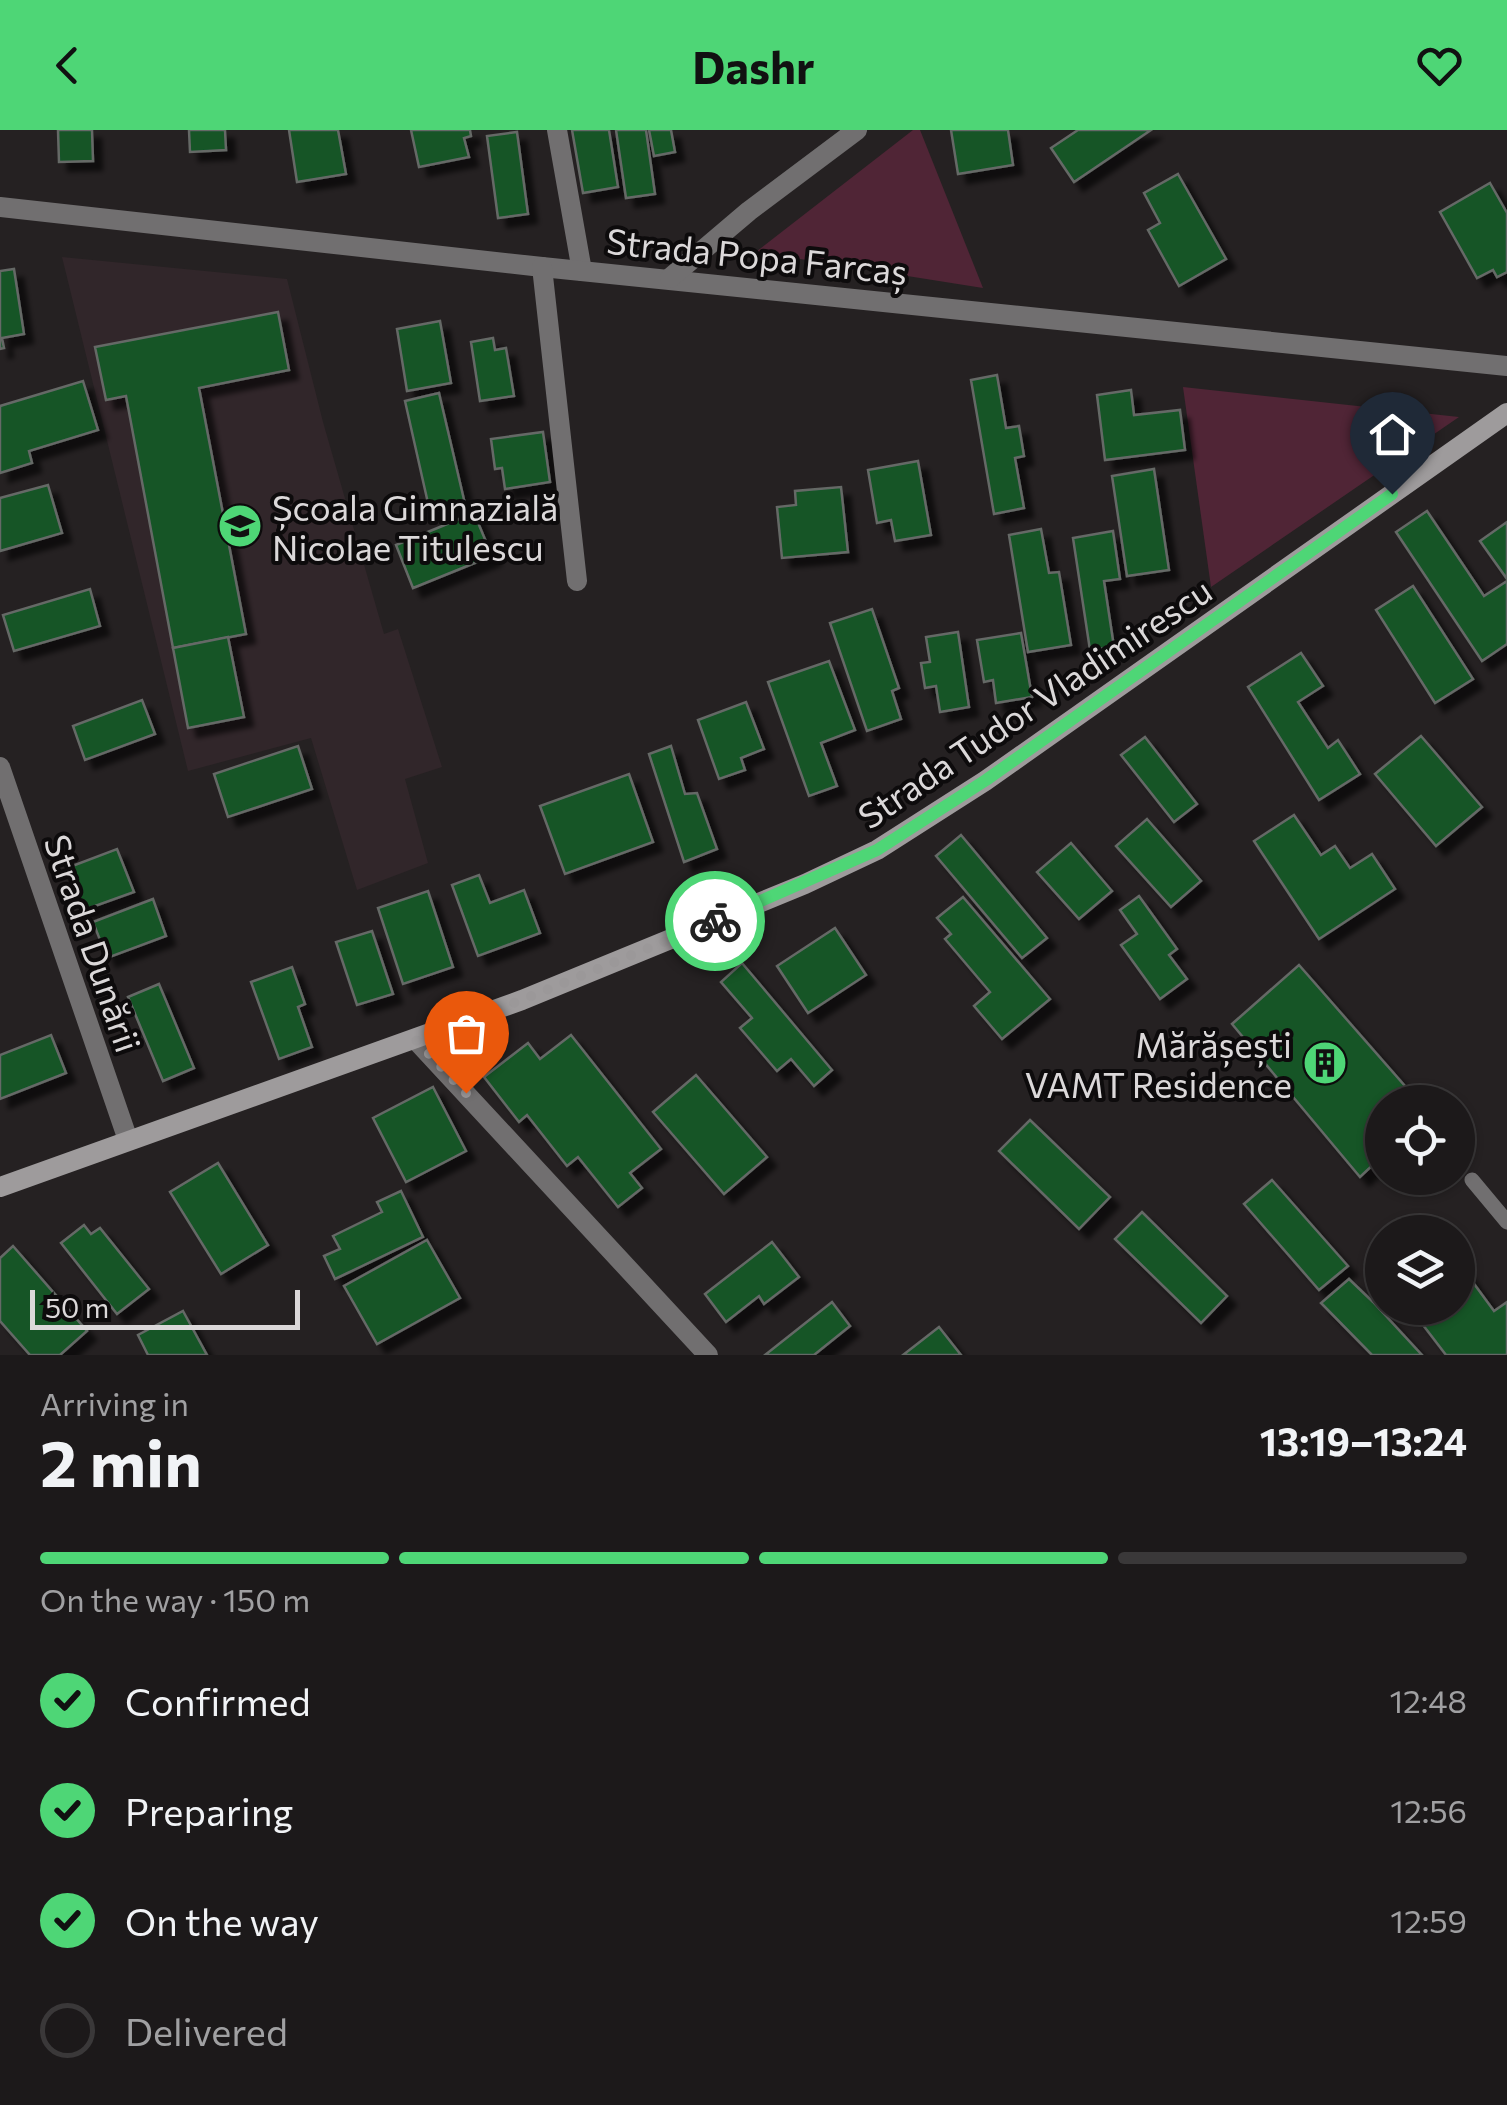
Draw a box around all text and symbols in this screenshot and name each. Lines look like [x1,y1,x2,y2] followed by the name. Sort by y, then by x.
[40,38,95,93] icon: back
[692,38,815,93] text: Dashr
[1412,38,1467,93] icon: heart
[604,218,910,295] street label: Strada Popa Farcaș
[1350,392,1435,495] pin
[1365,407,1420,462] icon: home
[272,485,558,568] place label: Școala Gimnazială Nicolae Titulescu
[217,503,263,549] school or university icon: Școala Gimnazială Nicolae Titulescu
[849,568,1219,836] street label: Strada Tudor Vladimirescu
[37,829,151,1057] street label: Strada Dunării
[665,871,765,971] courier
[688,894,743,949] icon: bike
[424,991,509,1094] pin
[439,1006,494,1061] icon: bag
[1025,1022,1292,1105] place label: Mărășești VAMT Residence
[1302,1040,1348,1086] building icon: Mărășești VAMT Residence
[1365,1085,1475,1325] map controls
[1365,1085,1475,1195] button: locate
[1365,1215,1475,1325] button: layers
[30,1285,300,1330] scale bar
[45,1290,109,1324] text: 50 m
[40,1383,189,1423] text: Arriving in
[1260,1417,1467,1464] text: 13:19–13:24
[40,1421,202,1500] text: 2 min
[40,1579,310,1619] text: On the way · 150 m
[40,1673,95,1728] icon: check
[125,1677,311,1724] text: Confirmed
[1389,1680,1467,1720] text: 12:48
[40,1783,95,1838] icon: check
[125,1787,293,1834] text: Preparing
[1390,1790,1467,1830] text: 12:56
[40,1893,95,1948] icon: check
[125,1897,319,1944] text: On the way
[1390,1900,1467,1940] text: 12:59
[125,2007,288,2054] text: Delivered

